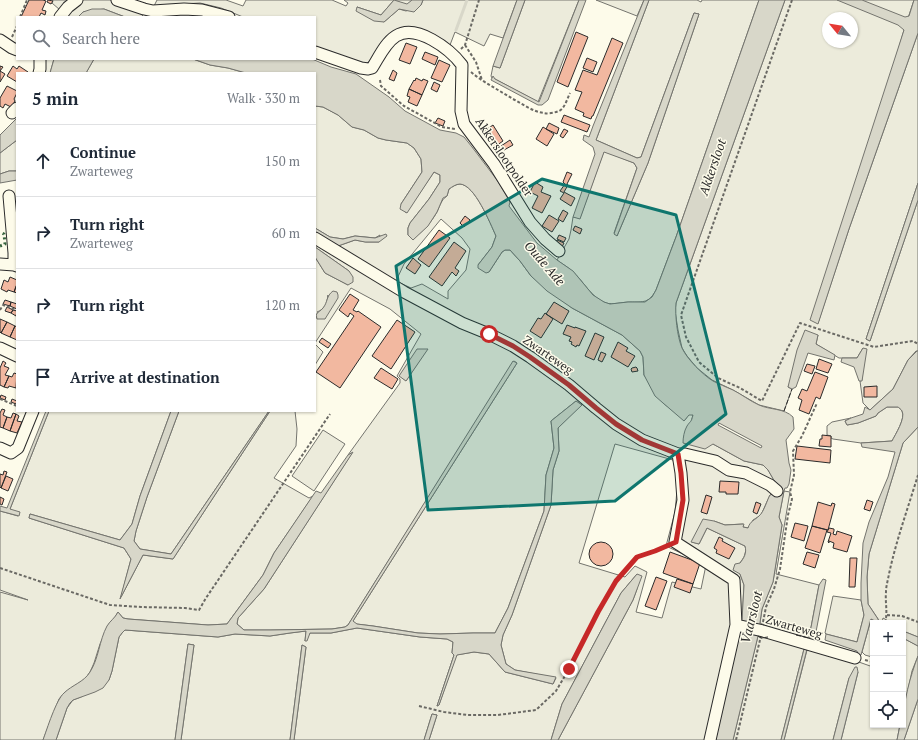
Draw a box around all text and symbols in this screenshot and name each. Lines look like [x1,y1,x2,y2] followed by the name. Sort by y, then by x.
[822,12,858,48] north arrow
[16,16,316,60] search box
[30,27,52,49] icon: search
[62,28,140,48] text: Search here
[32,87,79,110] text: 5 min
[227,89,300,107] text: Walk · 330 m
[473,114,537,199] street label: Akkerslootpolder
[694,136,730,199] water label: Akkersloot
[70,142,136,162] text: Continue
[32,150,54,172] icon: ahead
[265,152,300,170] text: 150 m
[70,162,133,180] text: Zwarteweg
[70,214,145,234] text: Turn right
[32,222,54,244] icon: right
[272,224,300,242] text: 60 m
[70,234,133,252] text: Zwarteweg
[521,237,570,289] water label: Oude Ade
[32,294,54,316] icon: right
[70,295,145,315] text: Turn right
[265,296,300,314] text: 120 m
[480,325,498,343] route start
[520,332,577,378] street label: Zwarteweg
[32,366,54,388] icon: arrive
[70,367,220,387] text: Arrive at destination
[736,588,766,645] water label: Vaarsloot
[764,611,825,642] street label: Zwarteweg
[870,620,906,728] map controls
[870,620,906,656] button: +
[870,656,906,692] button: −
[560,660,578,678] route end
[870,692,906,728] button: locate

